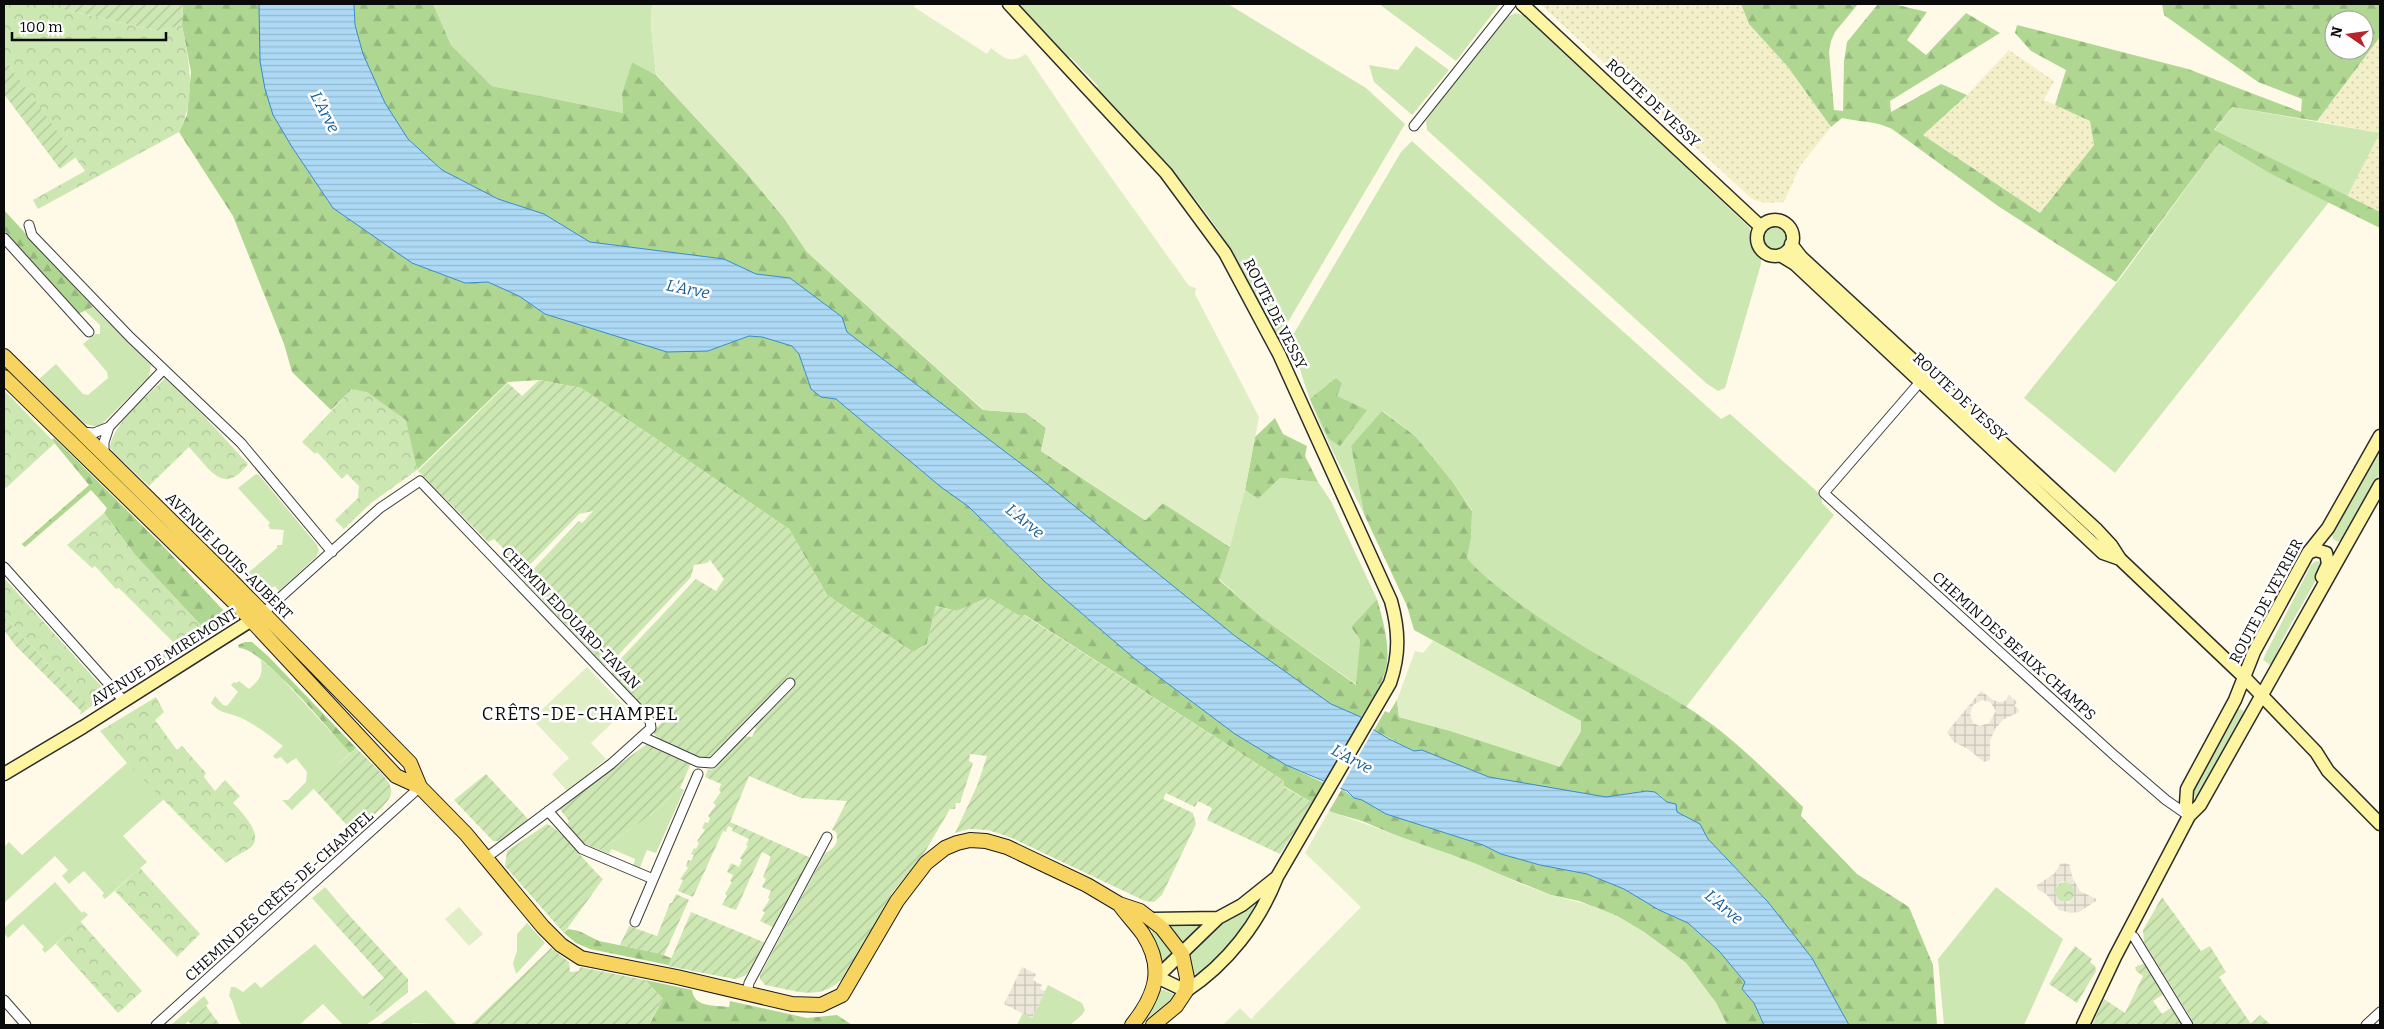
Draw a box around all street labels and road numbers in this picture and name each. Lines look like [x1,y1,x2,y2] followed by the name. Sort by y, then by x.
[1602,55,1704,151] street label: ROUTE DE VESSY
[1239,256,1311,373] street label: ROUTE DE VESSY
[1909,349,2011,445] street label: ROUTE DE VESSY
[162,489,296,623] street label: AVENUE LOUIS-AUBERT
[2226,536,2306,666] street label: ROUTE DE VEYRIER
[498,543,644,693] street label: CHEMIN EDOUARD-TAVAN
[1929,568,2099,724] street label: CHEMIN DES BEAUX-CHAMPS
[87,604,241,710] street label: AVENUE DE MIREMONT
[181,807,377,985] street label: CHEMIN DES CRÊTS-DE-CHAMPEL

